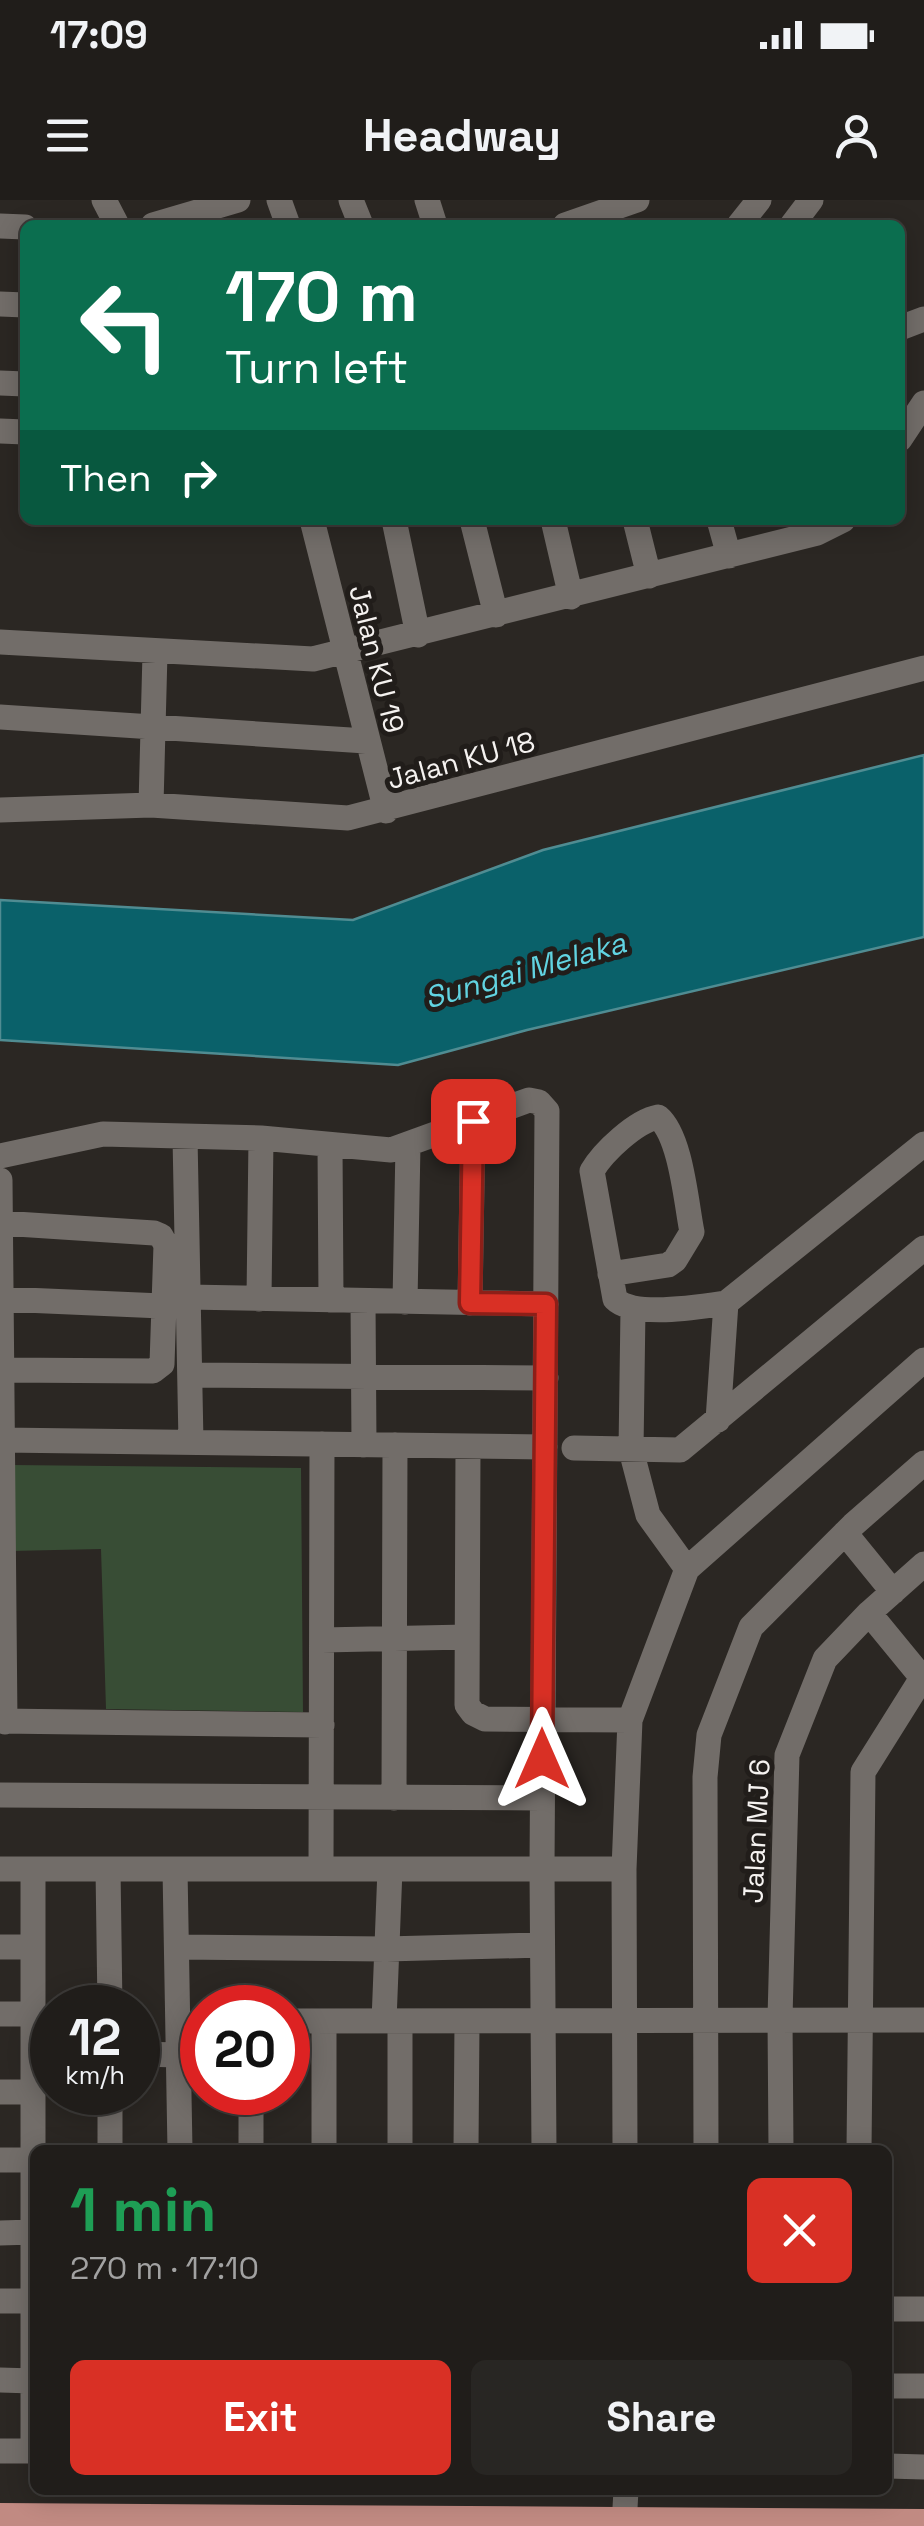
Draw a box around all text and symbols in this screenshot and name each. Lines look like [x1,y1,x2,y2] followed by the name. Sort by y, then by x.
[50,11,148,59] text: 17:09
[363,107,561,164] text: Headway
[40,108,95,163] icon: menu
[829,108,884,163] icon: person
[225,252,418,341] text: 170 m
[60,260,190,390] icon: left
[225,339,408,396] text: Turn left
[171,450,226,505] icon: right
[60,454,151,502] text: Then
[341,581,413,737] street label: Jalan KU 19
[383,723,539,797] street label: Jalan KU 18
[420,922,631,1017] water label: Sungai Melaka
[431,1079,516,1164] pin
[446,1094,501,1149] icon: arrive
[490,1707,594,1811] position arrow
[734,1758,778,1904] street label: Jalan MJ 6
[180,1985,310,2115] speed limit sign: 20
[69,2006,121,2070] text: 12
[65,2059,125,2091] text: km/h
[70,2172,217,2249] text: 1 min
[747,2178,852,2283] button: close
[70,2248,259,2288] text: 270 m · 17:10
[70,2360,451,2475] button: Exit
[471,2360,852,2475] button: Share

